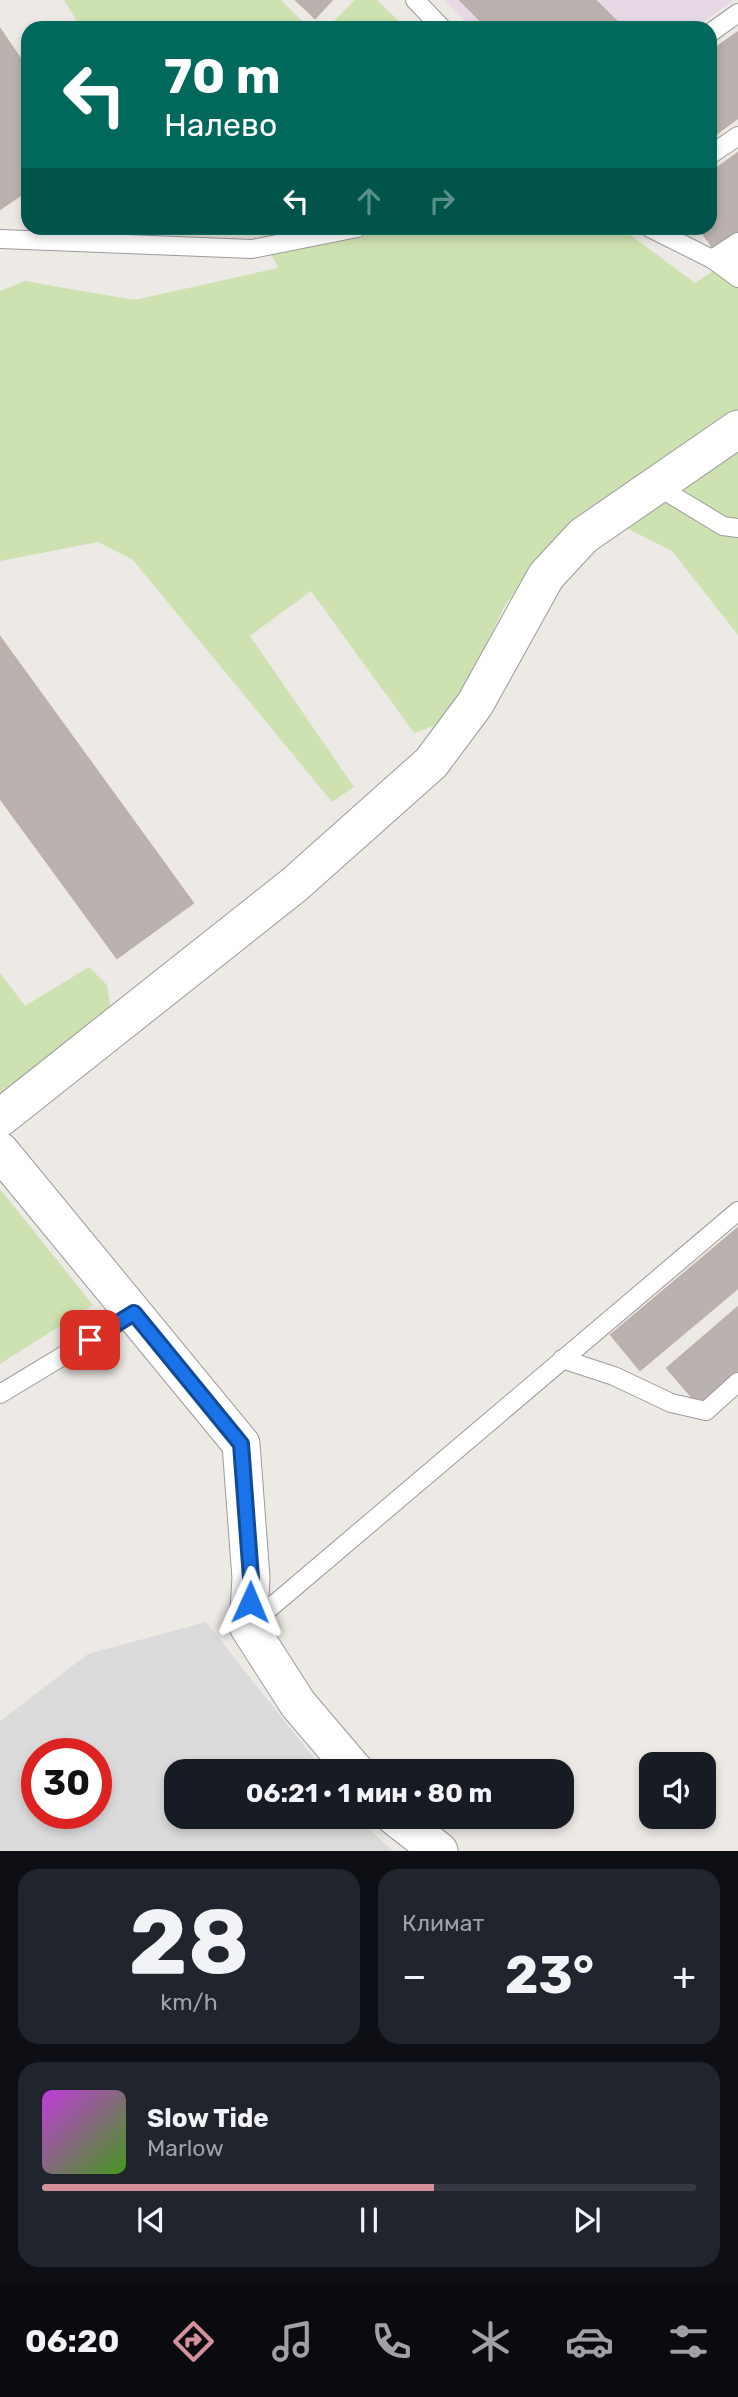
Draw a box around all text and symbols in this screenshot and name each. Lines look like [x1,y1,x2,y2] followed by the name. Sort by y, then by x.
[164,47,281,105] text: 70 m
[49,49,140,140] icon: left
[164,106,277,144] text: Налево
[277,182,315,220] icon: left
[350,182,388,220] icon: ahead
[423,182,461,220] icon: right
[60,1310,120,1370] pin
[71,1321,109,1359] icon: arrive
[213,1565,287,1639] position arrow
[21,1738,112,1829] speed limit sign: 30
[639,1752,716,1829] map controls
[639,1752,716,1829] button: sound
[246,1778,492,1809] text: 06:21 · 1 мин · 80 m
[129,1888,249,1996] text: 28
[402,1909,484,1937] text: Климат
[505,1944,594,2006] text: 23°
[402,1953,427,1999] text: −
[672,1953,696,1999] text: +
[160,1988,218,2016] text: km/h
[147,2103,269,2134] text: Slow Tide
[147,2134,224,2162] text: Marlow
[132,2201,170,2239] icon: previous
[350,2201,388,2239] icon: pause
[568,2201,606,2239] icon: next
[169,2317,218,2366] icon: directions
[268,2317,317,2366] icon: music
[367,2317,416,2366] icon: phone
[466,2317,515,2366] icon: climate
[565,2317,614,2366] icon: car
[664,2317,713,2366] icon: filters
[25,2322,119,2360] text: 06:20

